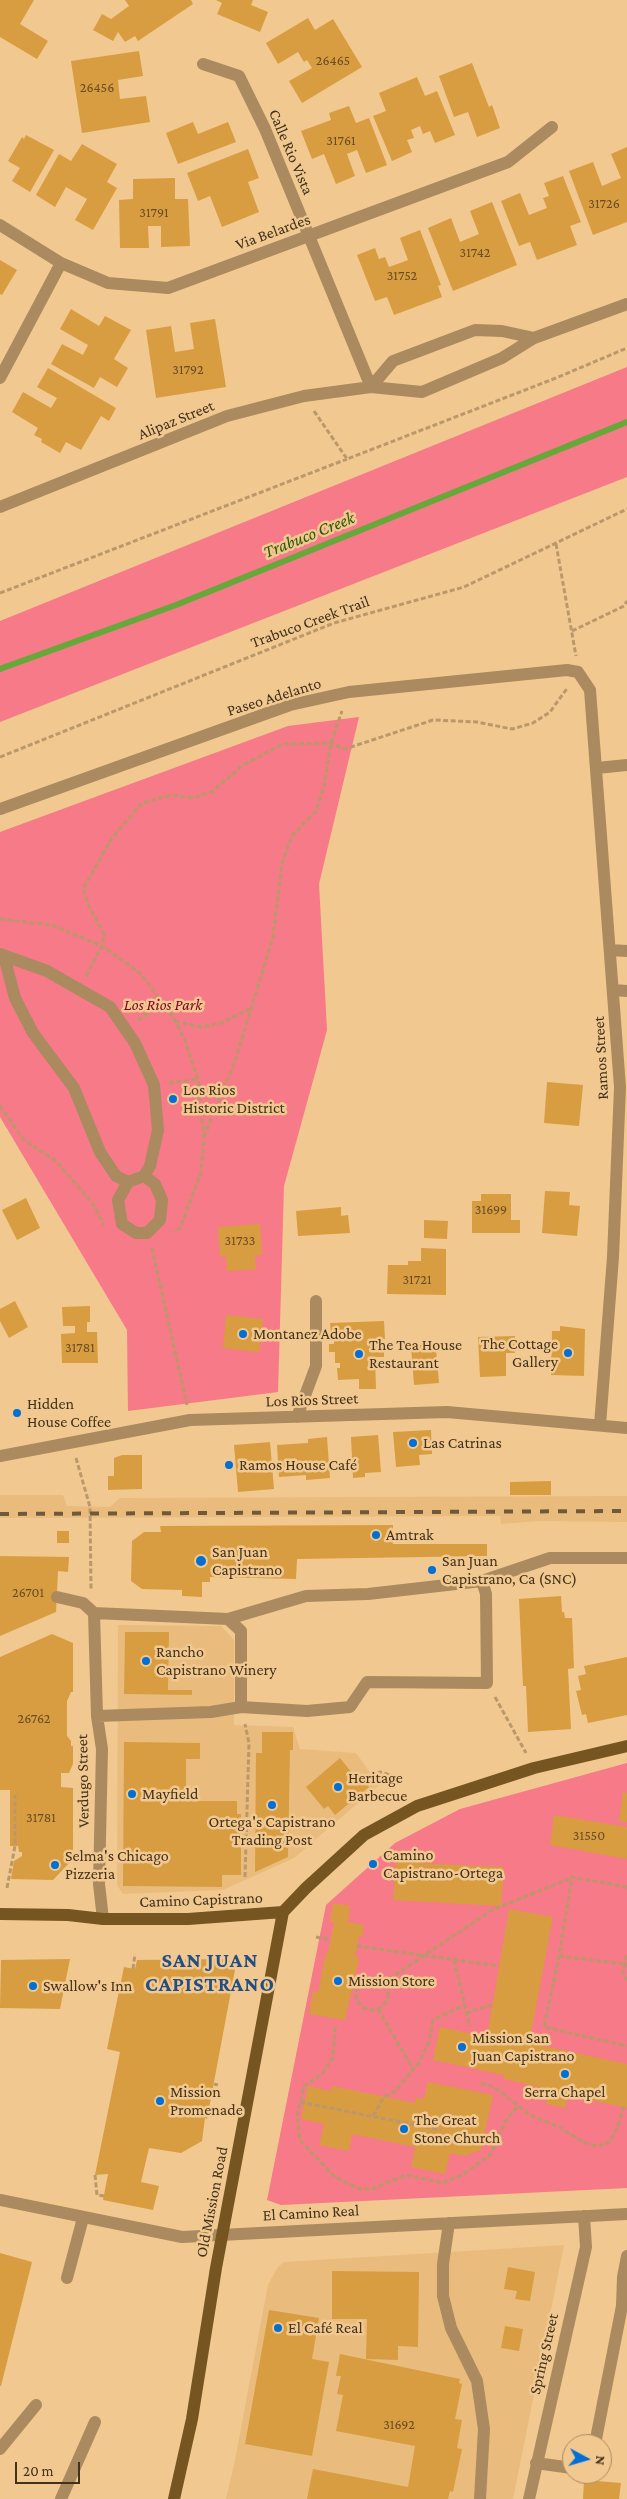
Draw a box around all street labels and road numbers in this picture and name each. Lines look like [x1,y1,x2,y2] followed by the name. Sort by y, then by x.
[264,106,318,198] street label: Calle Rio Vista
[233,210,313,254] street label: Via Belardes
[135,396,217,444] street label: Alipaz Street
[248,592,372,652] street label: Trabuco Creek Trail
[225,674,323,720] street label: Paseo Adelanto
[589,1016,613,1100] street label: Ramos Street
[265,1389,359,1411] street label: Los Rios Street
[73,1734,93,1828] street label: Verdugo Street
[139,1888,263,1912] street label: Camino Capistrano
[192,2145,232,2259] street label: Old Mission Road
[262,2201,360,2225] street label: El Camino Real
[525,2312,563,2396] street label: Spring Street

